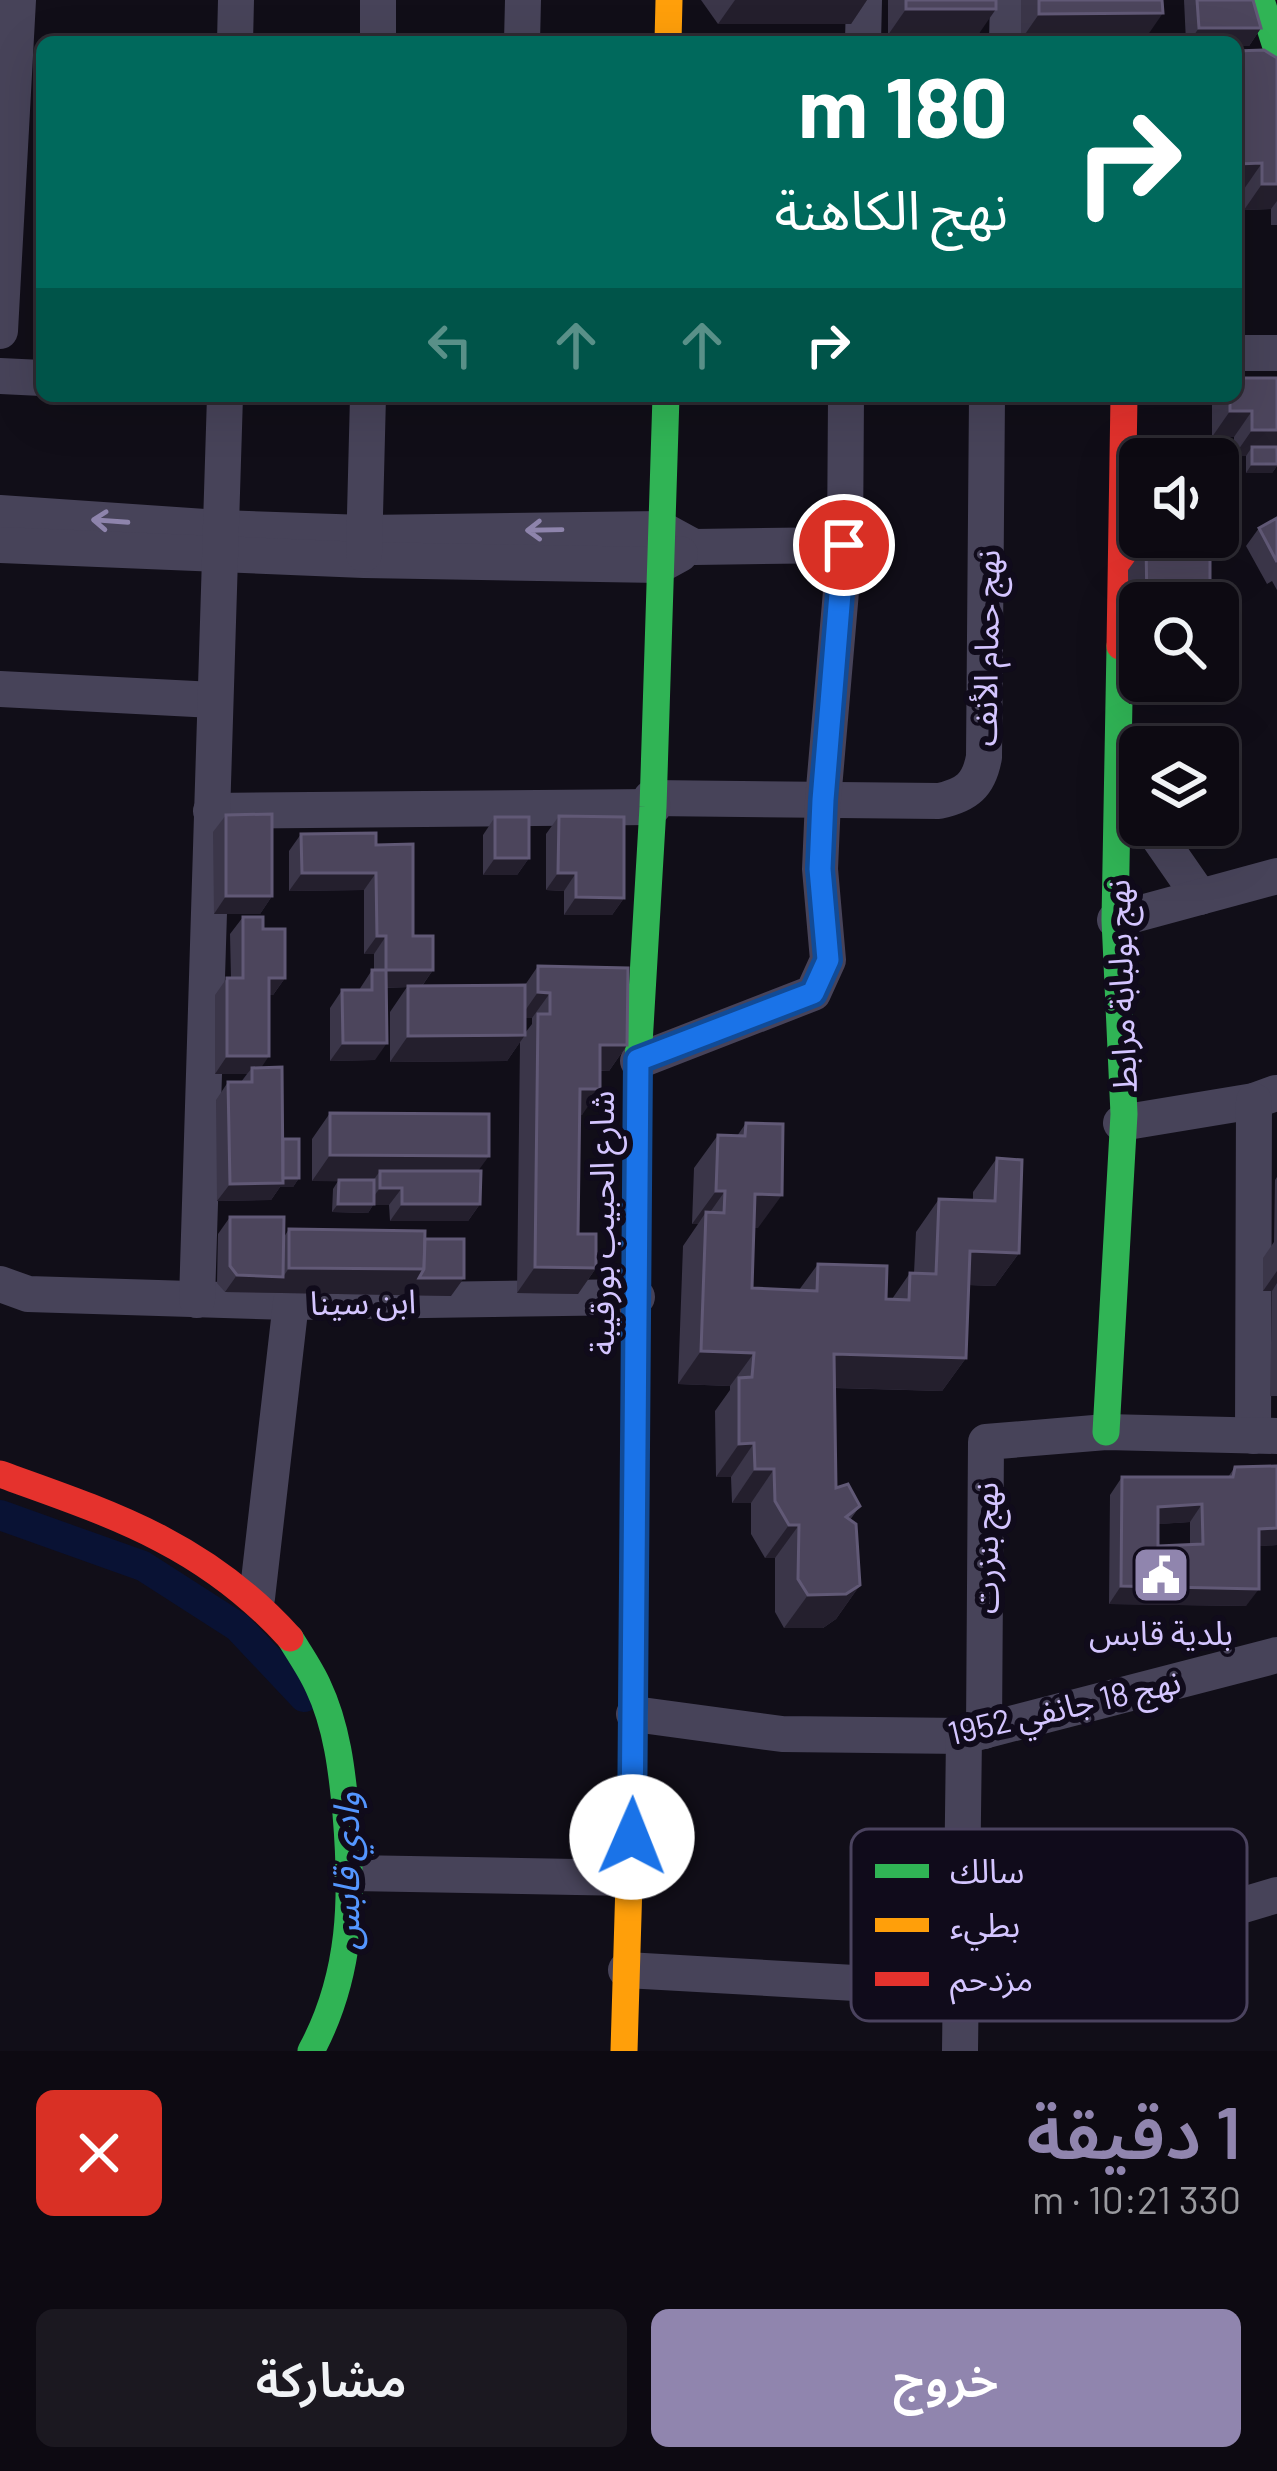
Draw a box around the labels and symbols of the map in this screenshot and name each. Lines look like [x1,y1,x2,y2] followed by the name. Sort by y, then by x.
[793,494,895,596] pin
[91,509,130,532] one-way arrow
[525,519,564,541] one-way arrow
[963,549,1013,747] street label: نهج حمام الأنف
[1096,879,1150,1093] street label: نهج بولبابة مرابط
[581,1091,627,1355] street label: شارع الحبيب بورقيبة
[309,1280,417,1323] street label: ابن سينا
[965,1482,1011,1614] street label: نهج بنزرت
[1130,1544,1192,1606] public building icon: بلدية قابس
[1089,1612,1233,1653] place label: بلدية قابس
[944,1660,1186,1759] street label: نهج 18 جانفي 1952
[569,1774,695,1900] position arrow
[323,1792,374,1950] water label: وادي قابس
[851,1829,1247,2021] legend
[950,1850,1024,1890] text: سالك
[950,1904,1020,1951] text: بطيء
[950,1958,1033,2005] text: مزدحم

